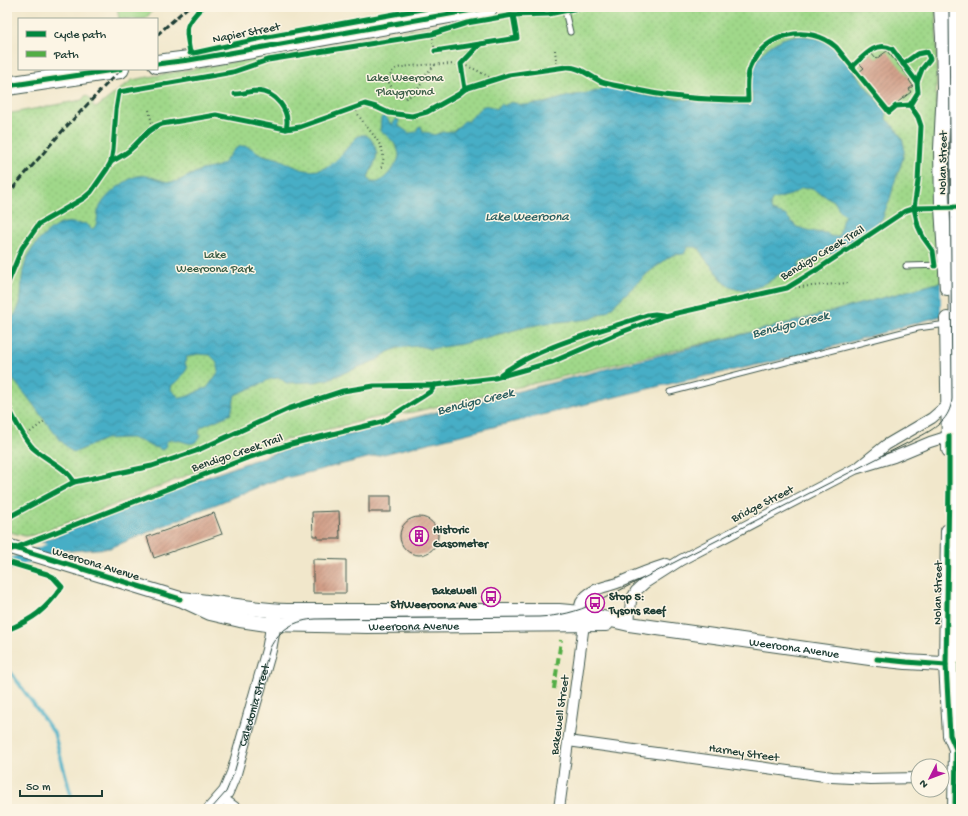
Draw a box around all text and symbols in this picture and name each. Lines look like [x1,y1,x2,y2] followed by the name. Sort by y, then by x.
[18,18,158,70] legend
[212,20,282,47] street label: Napier Street
[54,29,107,43] text: Cycle path
[53,49,79,63] text: Path
[366,72,444,100] park label: Lake Weeroona Playground
[936,130,952,195] street label: Nolan Street
[485,210,570,225] water label: Lake Weeroona
[778,223,868,285] street label: Bendigo Creek Trail
[176,249,255,277] park label: Lake Weeroona Park
[751,308,831,342] water label: Bendigo Creek
[436,385,516,419] water label: Bendigo Creek
[189,432,285,476] street label: Bendigo Creek Trail
[729,483,797,527] street label: Bridge Street
[433,524,490,552] place label: Historic Gasometer
[408,525,430,547] building icon: Historic Gasometer
[50,545,142,585] street label: Weeroona Avenue
[931,560,947,625] street label: Nolan Street
[391,585,478,613] place label: Bakewell St/Weeroona Ave
[480,586,502,608] bus stop icon: Bakewell St/Weeroona Ave
[608,591,667,619] place label: Stop 5: Tysons Reef
[584,592,606,614] bus stop icon: Stop 5: Tysons Reef
[368,620,460,635] street label: Weeroona Avenue
[748,636,841,663] street label: Weeroona Avenue
[237,662,274,748] street label: Caledonia Street
[548,674,574,757] street label: Bakewell Street
[708,742,781,766] street label: Harney Street
[910,758,950,798] north arrow
[20,772,102,798] scale bar
[917,777,931,790] text: N
[26,781,51,795] text: 50 m

